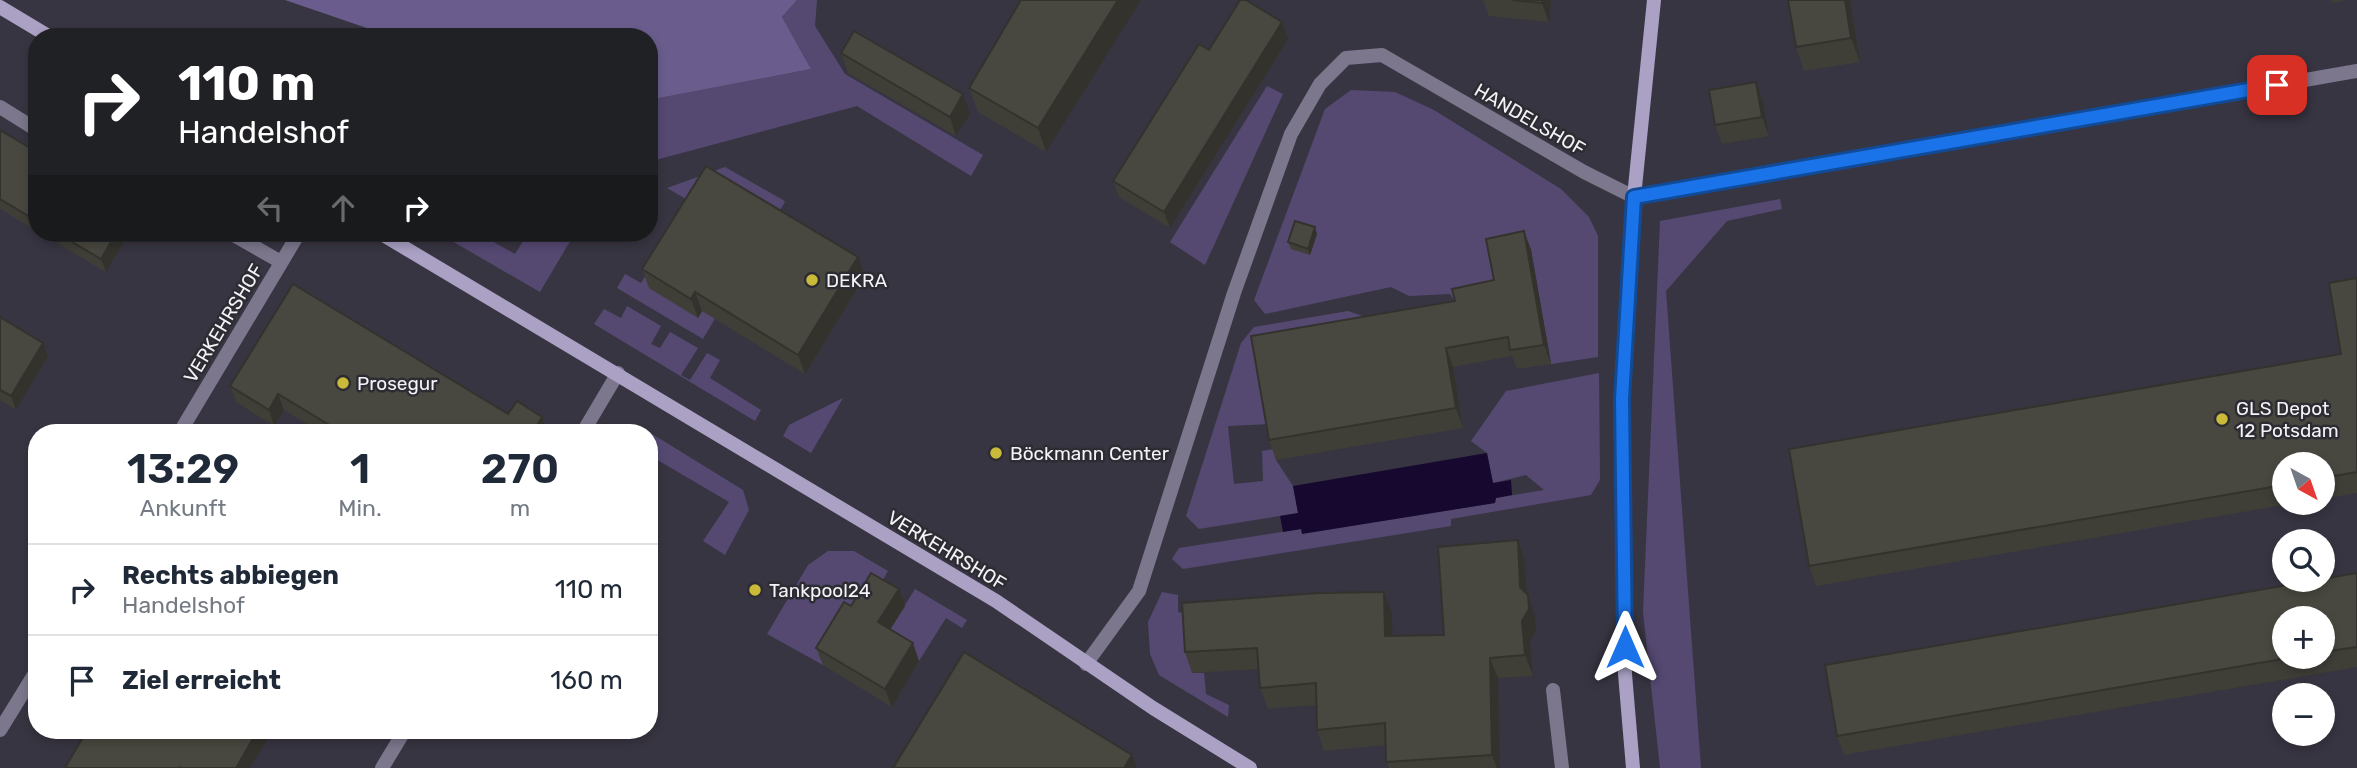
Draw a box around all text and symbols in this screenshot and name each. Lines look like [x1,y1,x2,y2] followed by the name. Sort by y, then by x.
[178,54,315,112] text: 110 m
[2247,55,2307,115] pin
[63,56,154,147] icon: right
[2258,66,2296,104] icon: arrive
[1470,78,1589,160] street label: HANDELSHOF
[178,113,349,151] text: Handelshof
[251,189,289,227] icon: left
[324,189,362,227] icon: ahead
[397,189,435,227] icon: right
[179,260,268,387] street label: VERKEHRSHOF
[826,269,887,292] place label: DEKRA
[804,272,820,288] marker: DEKRA
[357,372,438,395] place label: Prosegur
[335,375,351,391] marker: Prosegur
[2236,397,2339,442] place label: GLS Depot 12 Potsdam
[2214,411,2230,427] marker: GLS Depot 12 Potsdam
[1010,442,1170,465] place label: Böckmann Center
[127,444,239,494] text: 13:29
[350,444,370,494] text: 1
[481,444,559,494] text: 270
[988,445,1004,461] marker: Böckmann Center
[2272,452,2334,514] north arrow
[2272,452,2335,746] map controls
[140,494,226,522] text: Ankunft
[338,494,382,522] text: Min.
[510,494,530,522] text: m
[883,506,1010,595] street label: VERKEHRSHOF
[2272,529,2335,592] button: search
[122,560,339,591] text: Rechts abbiegen
[63,571,101,609] icon: right
[555,574,623,605] text: 110 m
[769,579,871,602] place label: Tankpool24
[747,582,763,598] marker: Tankpool24
[122,591,245,619] text: Handelshof
[2272,606,2335,669] button: +
[1588,610,1662,684] position arrow
[63,662,101,700] icon: arrive
[122,665,281,696] text: Ziel erreicht
[550,665,623,696] text: 160 m
[2272,683,2335,746] button: −

